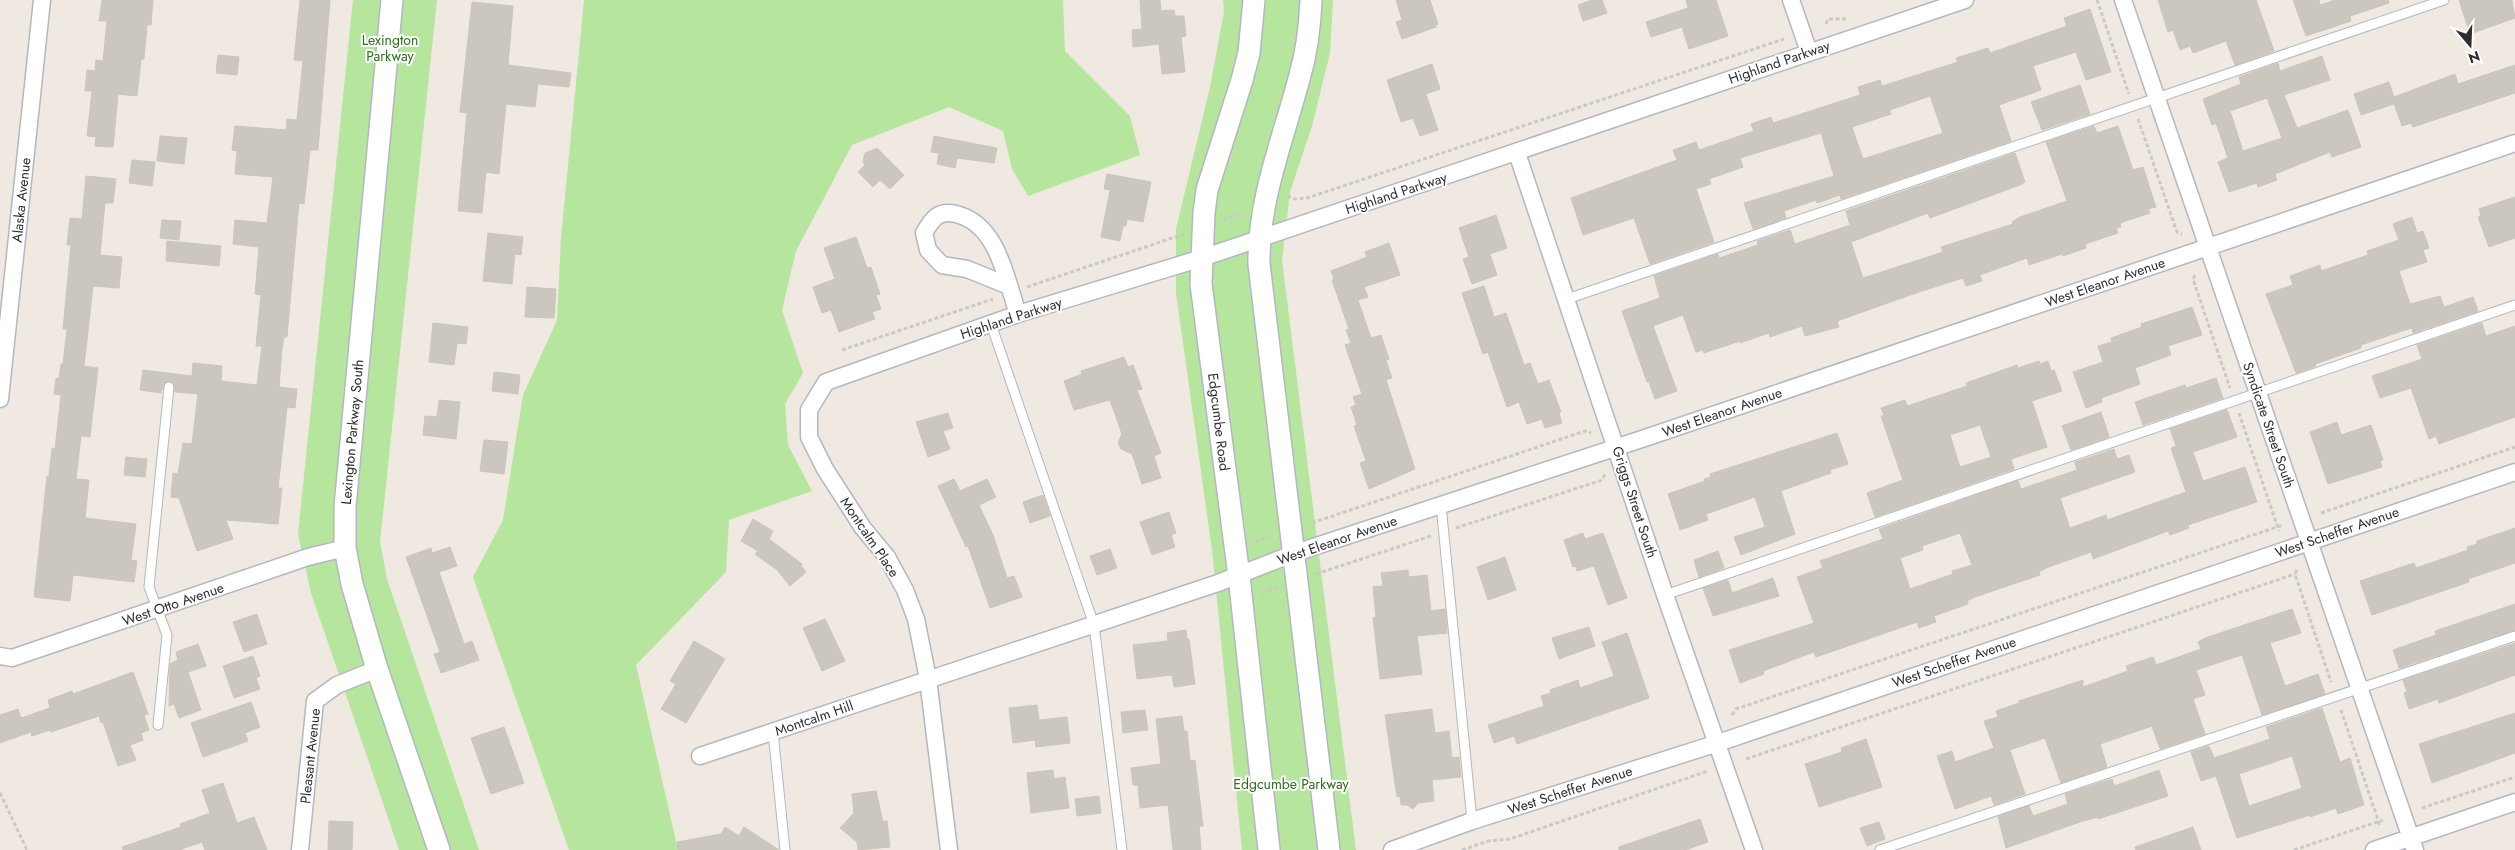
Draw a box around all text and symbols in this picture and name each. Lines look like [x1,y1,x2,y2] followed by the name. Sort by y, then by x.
[2445,20,2495,70] north arrow
[362,30,418,66] park label: Lexington Parkway
[1726,35,1833,89] street label: Highland Parkway
[2466,46,2483,69] text: N
[7,156,35,244] street label: Alaska Avenue
[1343,167,1450,219] street label: Highland Parkway
[2042,252,2168,312] street label: West Eleanor Avenue
[958,292,1065,344] street label: Highland Parkway
[336,359,368,505] street label: Lexington Parkway South
[2238,359,2300,491] street label: Syndicate Street South
[1203,372,1235,472] street label: Edgcumbe Road
[1659,382,1785,442] street label: West Eleanor Avenue
[1608,444,1662,560] street label: Griggs Street South
[836,493,904,581] street label: Montcalm Place
[2272,501,2402,563] street label: West Scheffer Avenue
[1274,510,1400,570] street label: West Eleanor Avenue
[119,577,227,631] street label: West Otto Avenue
[1889,631,2019,693] street label: West Scheffer Avenue
[772,695,856,741] street label: Montcalm Hill
[295,707,325,805] street label: Pleasant Avenue
[1505,760,1635,820] street label: West Scheffer Avenue
[1233,774,1350,794] park label: Edgcumbe Parkway

